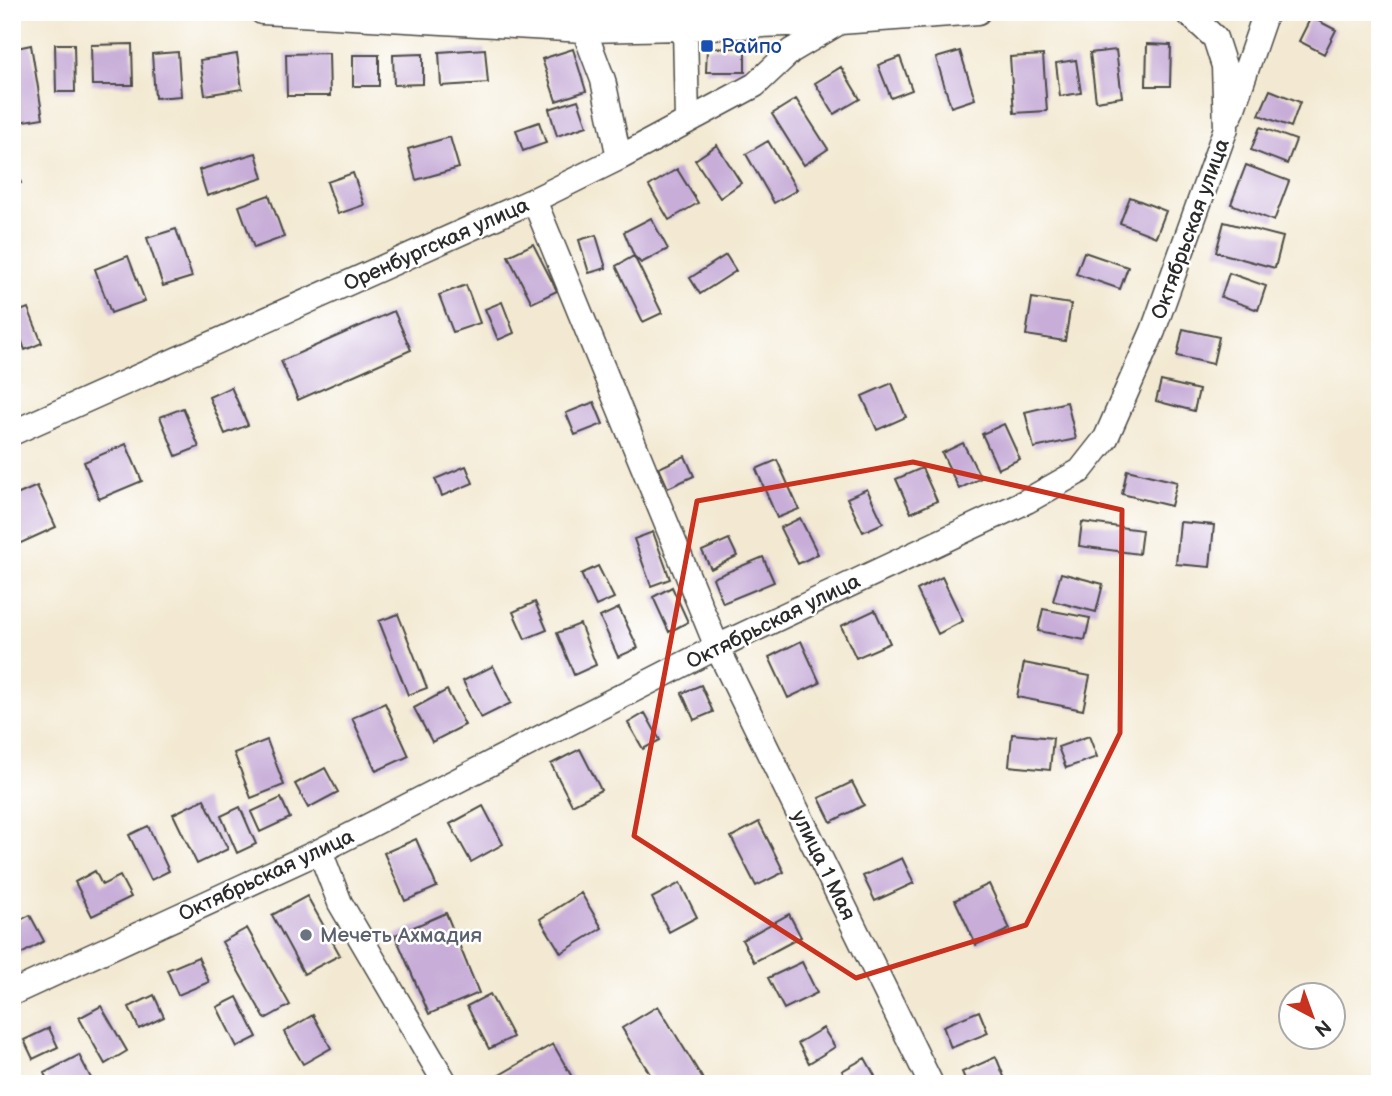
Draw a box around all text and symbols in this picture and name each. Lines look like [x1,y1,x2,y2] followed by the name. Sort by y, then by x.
[721,34,782,59] place label: Райпо
[699,38,715,54] marker: Райпо
[1146,135,1235,323] street label: Октябрьская улица
[340,192,533,297] street label: Оренбургская улица
[682,568,865,674] street label: Октябрьская улица
[786,806,861,924] street label: улица 1 Мая
[175,824,358,927] street label: Октябрьская улица
[320,923,482,948] place label: Мечеть Ахмадия
[298,927,314,943] marker: Мечеть Ахмадия
[1276,981,1346,1050] north arrow
[1309,1014,1335,1041] text: N

